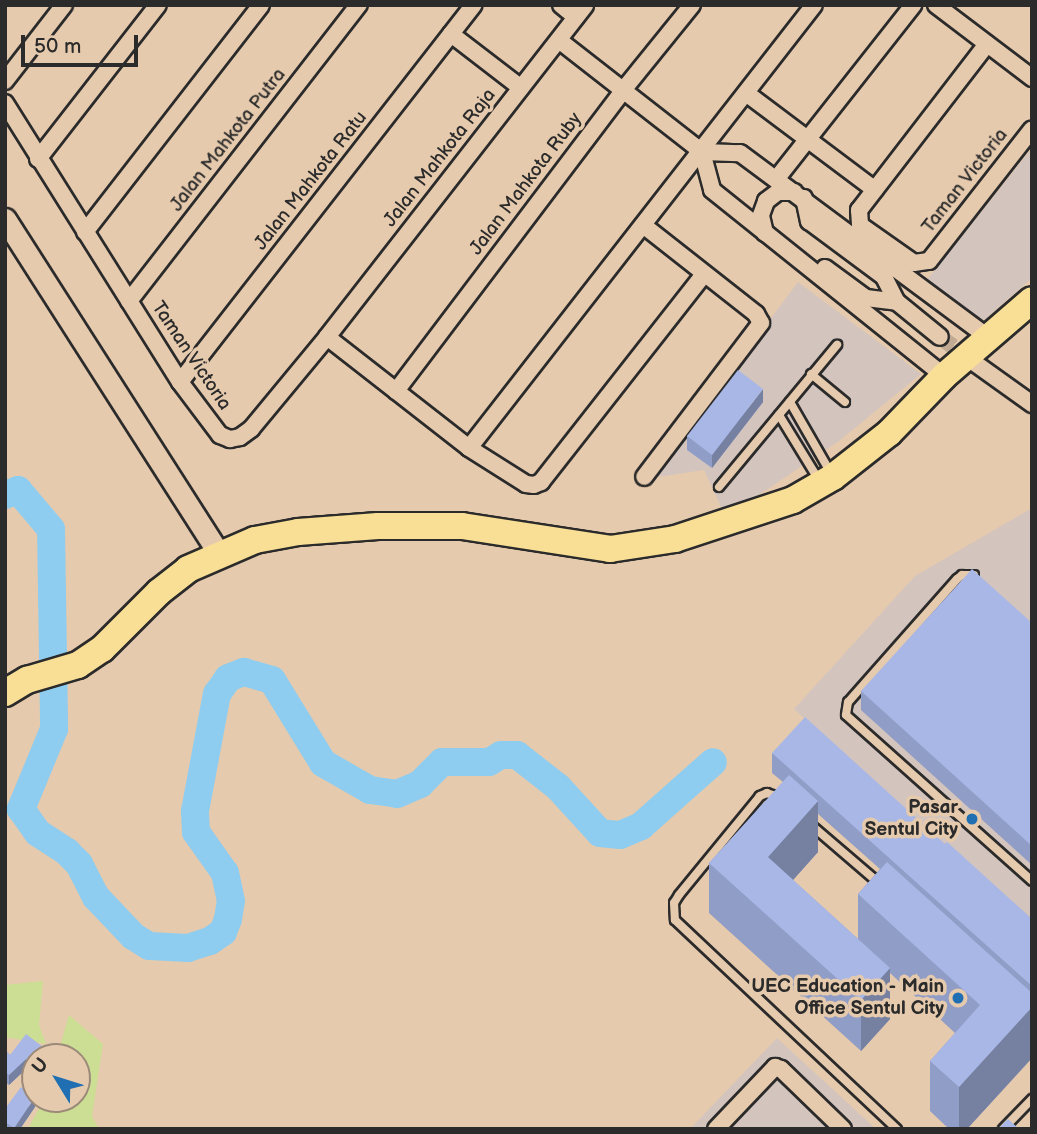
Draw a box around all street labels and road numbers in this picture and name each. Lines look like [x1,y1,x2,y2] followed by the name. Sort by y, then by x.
[165,64,291,216] street label: Jalan Mahkota Putra
[379,84,501,232] street label: Jalan Mahkota Raja
[250,107,372,255] street label: Jalan Mahkota Ratu
[465,108,587,260] street label: Jalan Mahkota Ruby
[917,124,1013,238] street label: Taman Victoria
[146,297,236,415] street label: Taman Victoria

